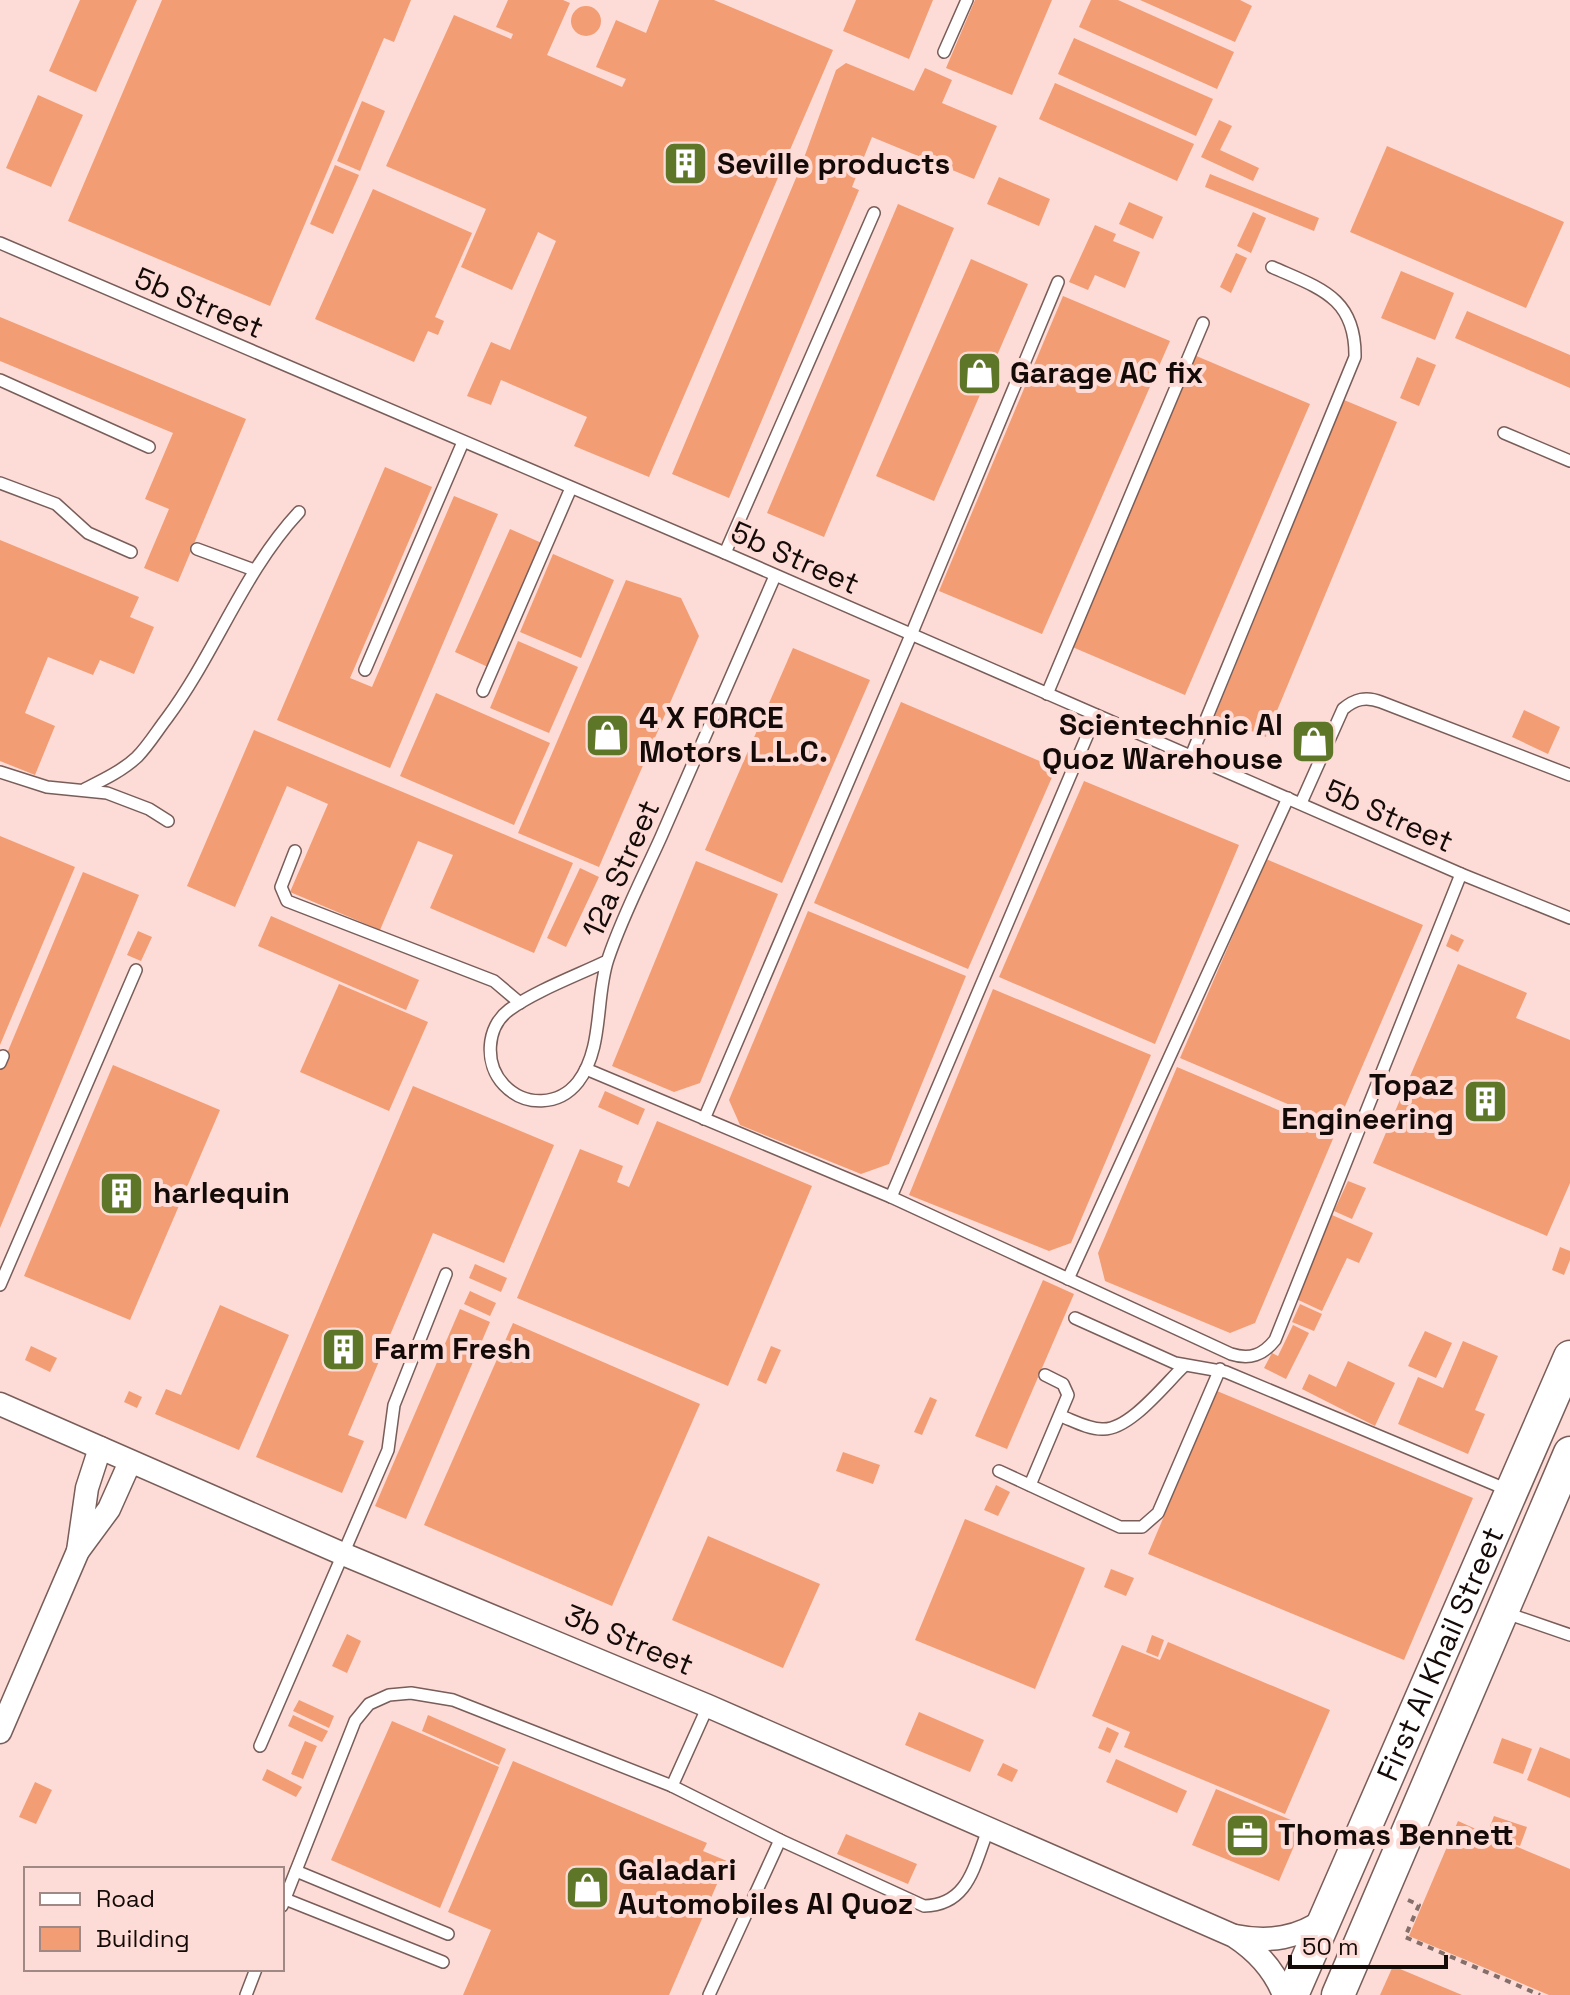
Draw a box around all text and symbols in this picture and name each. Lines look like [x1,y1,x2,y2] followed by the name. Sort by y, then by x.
[662,140,710,188] building icon: Seville products
[717,144,950,183] place label: Seville products
[129,258,270,347] street label: 5b Street
[955,349,1003,397] shop icon: Garage AC fix
[1010,353,1203,392] place label: Garage AC fix
[725,512,866,603] street label: 5b Street
[639,698,828,771] place label: 4 X FORCE Motors L.L.C.
[1042,705,1283,778] place label: Scientechnic Al Quoz Warehouse
[584,711,632,759] shop icon: 4 X FORCE Motors L.L.C.
[1290,718,1338,766] shop icon: Scientechnic Al Quoz Warehouse
[1319,770,1460,861] street label: 5b Street
[573,794,668,944] street label: 12a Street
[1281,1065,1454,1138] place label: Topaz Engineering
[1461,1078,1509,1126] building icon: Topaz Engineering
[98,1169,146,1217] building icon: harlequin
[153,1173,290,1212] place label: harlequin
[319,1325,367,1373] building icon: Farm Fresh
[374,1329,531,1368] place label: Farm Fresh
[1368,1521,1513,1787] street label: First Al Khail Street
[559,1595,700,1684] street label: 3b Street
[1223,1811,1271,1859] office icon: Thomas Bennett
[1278,1815,1514,1854] place label: Thomas Bennett
[618,1850,913,1923] place label: Galadari Automobiles Al Quoz
[563,1863,611,1911] shop icon: Galadari Automobiles Al Quoz
[24,1867,284,1971] legend
[96,1883,155,1914] text: Road
[1290,1919,1446,1969] scale bar
[96,1923,190,1954] text: Building
[1302,1931,1359,1962] text: 50 m

